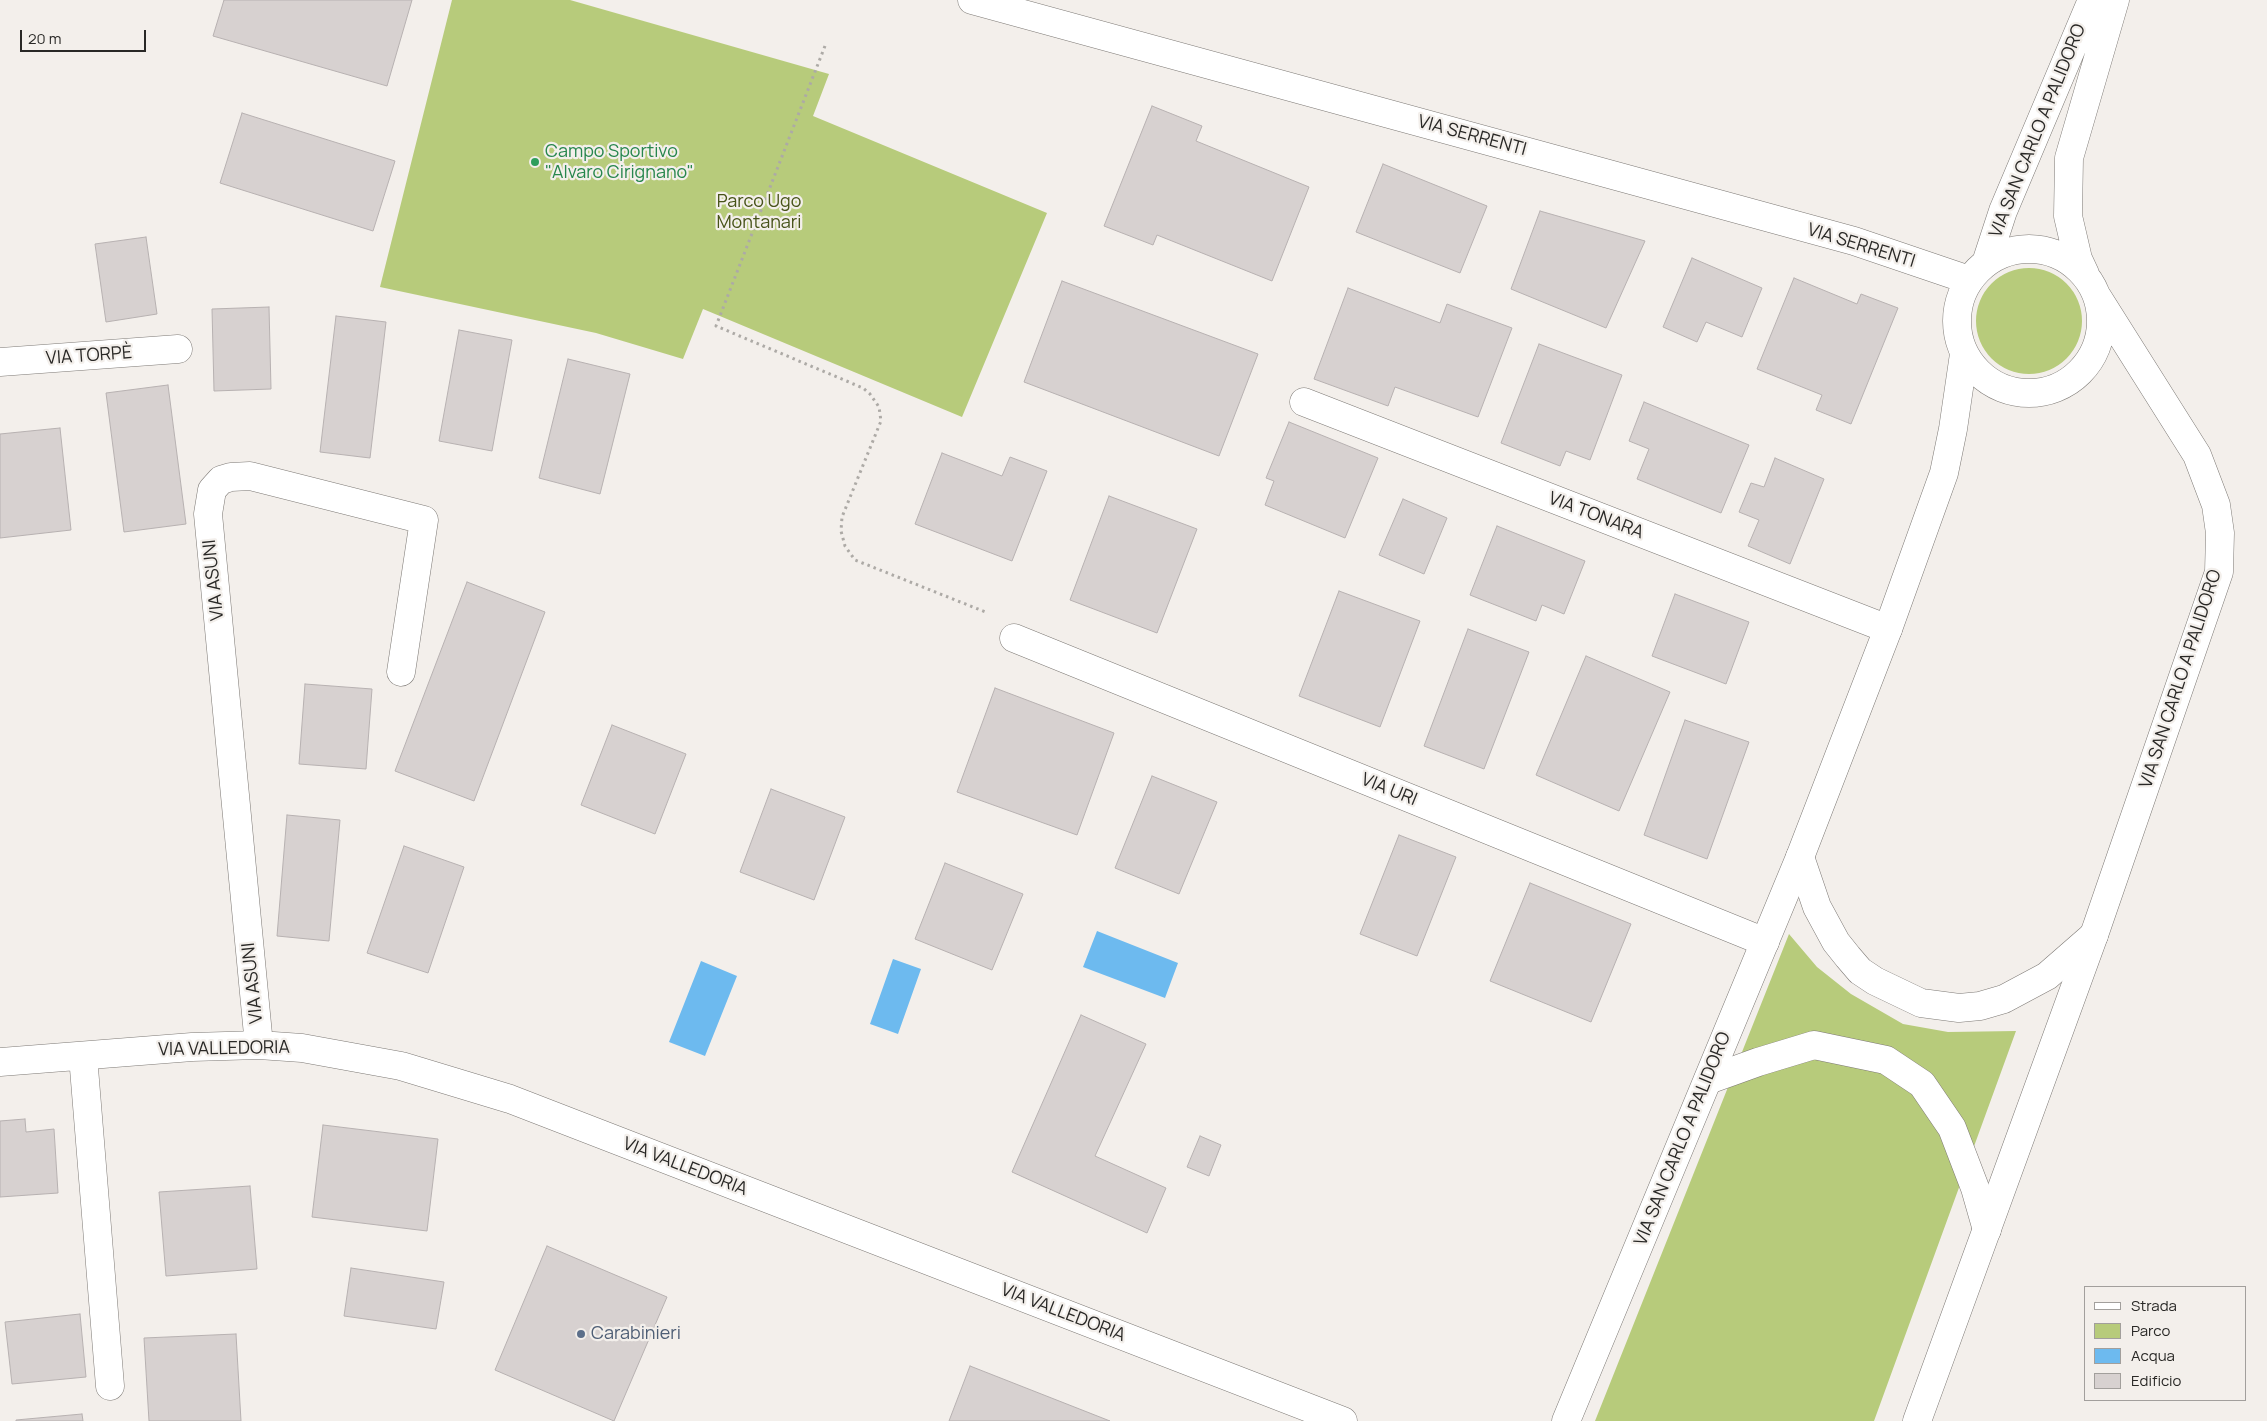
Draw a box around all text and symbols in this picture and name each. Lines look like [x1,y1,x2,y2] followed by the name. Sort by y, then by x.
[22,20,149,52] scale bar
[1985,21,2091,241] street label: VIA SAN CARLO A PALIDORO
[28,28,61,49] text: 20 m
[1415,111,1529,161] street label: VIA SERRENTI
[545,141,694,183] place label: Campo Sportivo "Alvaro Cirignano"
[529,156,541,168] marker: Campo Sportivo "Alvaro Cirignano"
[716,191,802,233] park label: Parco Ugo Montanari
[1804,219,1918,273] street label: VIA SERRENTI
[45,342,133,370] street label: VIA TORPÈ
[1545,488,1647,544] street label: VIA TONARA
[199,538,229,622] street label: VIA ASUNI
[2135,567,2227,791] street label: VIA SAN CARLO A PALIDORO
[1358,769,1420,811] street label: VIA URI
[238,941,268,1025] street label: VIA ASUNI
[1630,1029,1736,1249] street label: VIA SAN CARLO A PALIDORO
[158,1037,290,1061] street label: VIA VALLEDORIA
[620,1133,750,1201] street label: VIA VALLEDORIA
[998,1279,1128,1347] street label: VIA VALLEDORIA
[2084,1286,2247,1401] legend
[2131,1295,2177,1316] text: Strada
[2131,1320,2170,1341] text: Parco
[591,1323,681,1345] place label: Carabinieri
[575,1328,587,1340] marker: Carabinieri
[2131,1345,2175,1366] text: Acqua
[2131,1370,2181,1391] text: Edificio

